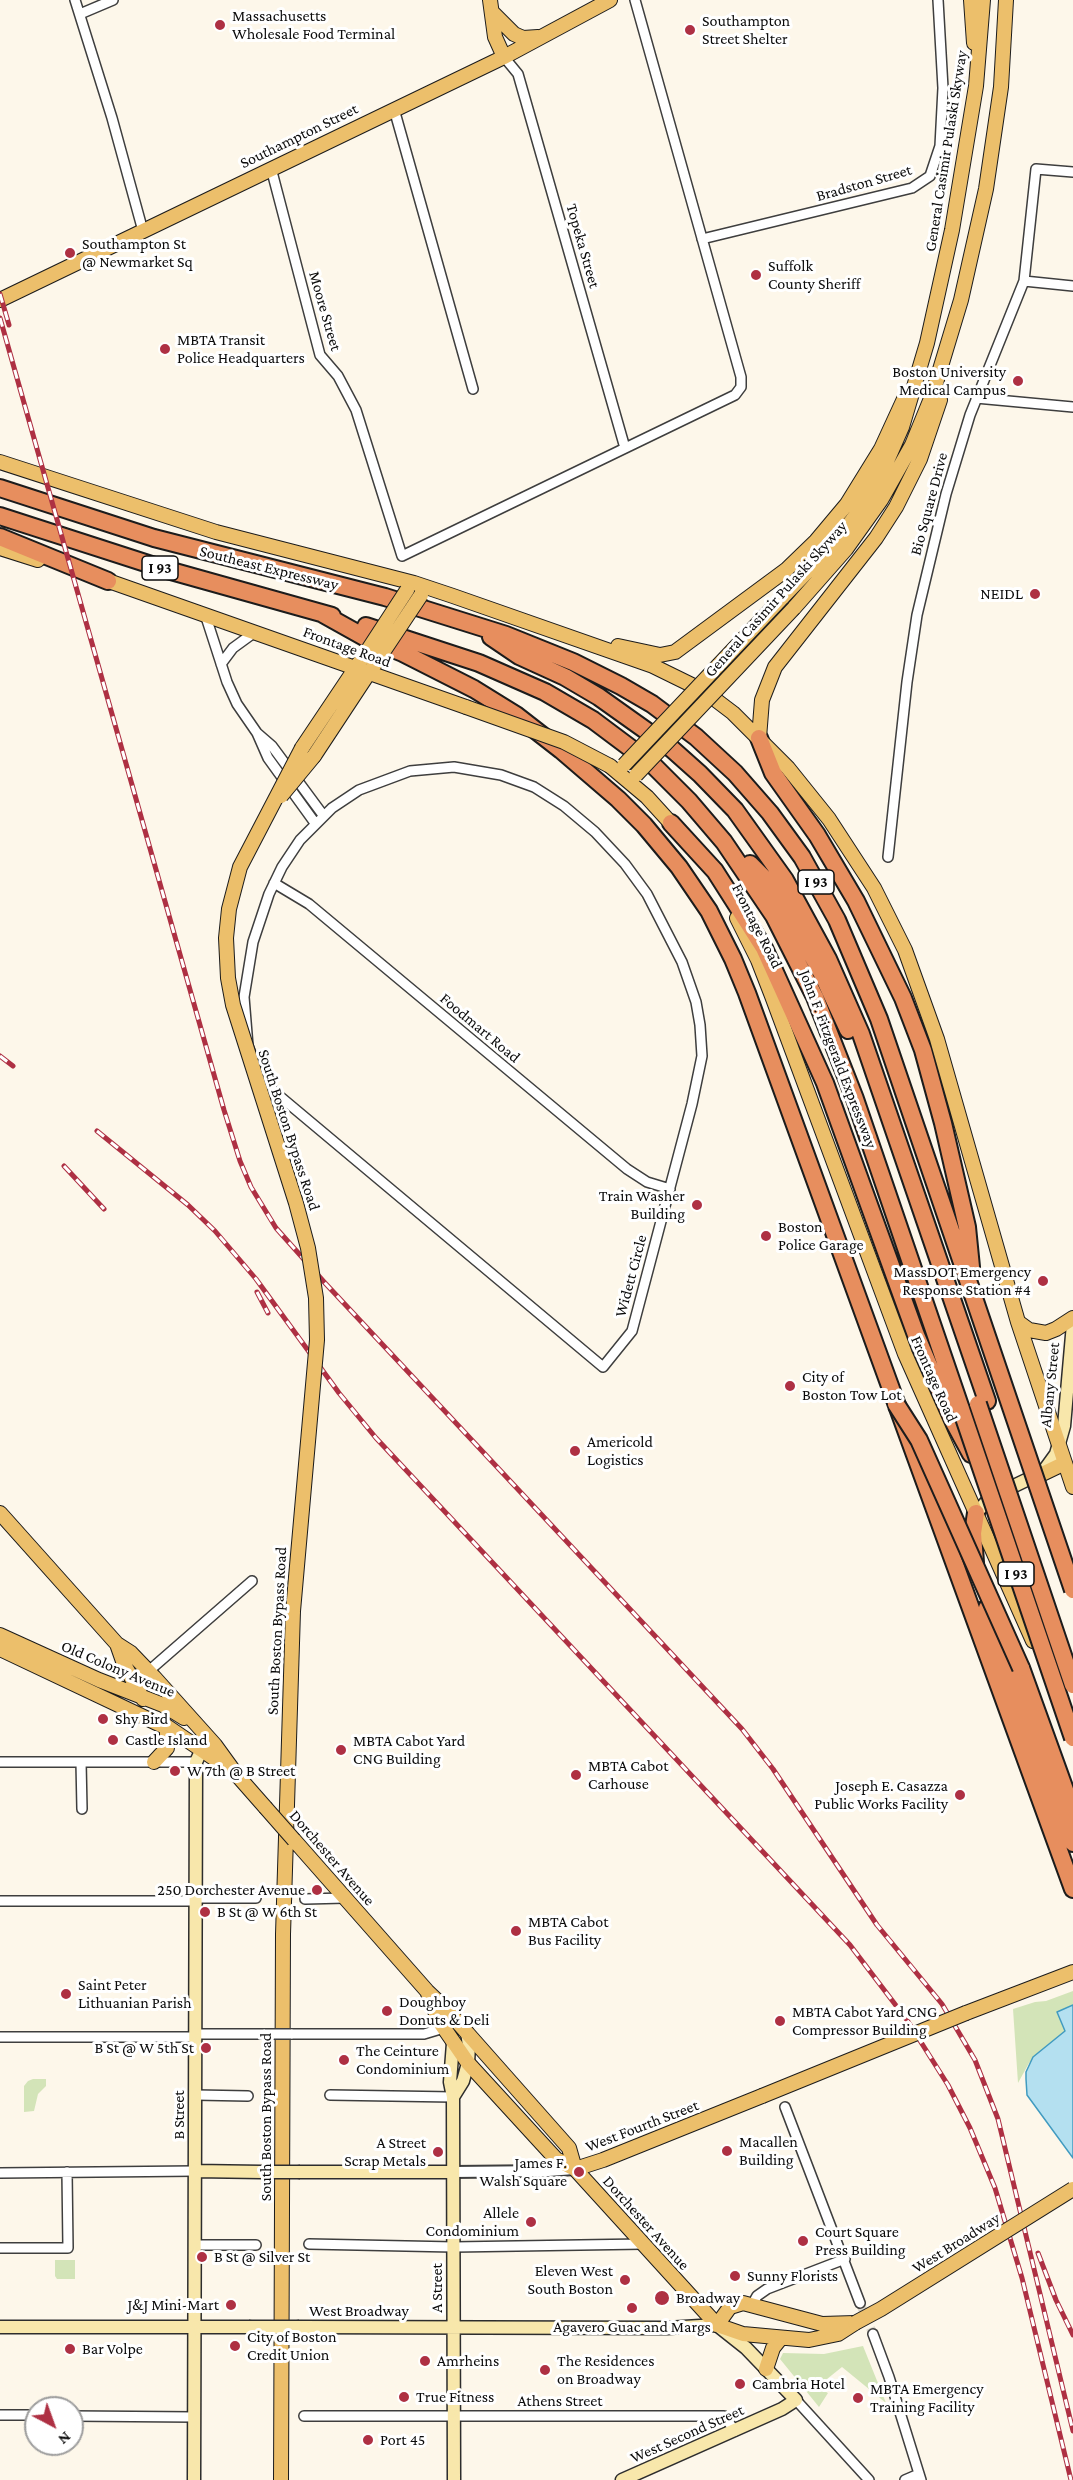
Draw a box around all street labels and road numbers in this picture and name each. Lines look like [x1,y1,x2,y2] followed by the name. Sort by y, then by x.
[921,49,971,253] street label: General Casimir Pulaski Skyway
[237,99,361,173] street label: Southampton Street
[814,160,914,206] street label: Bradston Street
[562,202,604,290] street label: Topeka Street
[304,269,346,353] street label: Moore Street
[906,451,952,557] street label: Bio Square Drive
[701,517,851,681] street label: General Casimir Pulaski Skyway
[198,541,340,595] street label: Southeast Expressway
[142,556,178,580] road number: I 93
[300,622,394,672] street label: Frontage Road
[798,870,834,894] road number: I 93
[727,880,787,972] street label: Frontage Road
[795,967,881,1151] street label: John F. Fitzgerald Expressway
[436,989,524,1067] street label: Foodmart Road
[254,1047,324,1213] street label: South Boston Bypass Road
[611,1233,651,1319] street label: Widett Circle
[906,1333,962,1425] street label: Frontage Road
[1036,1342,1064,1428] street label: Albany Street
[263,1546,291,1716] street label: South Boston Bypass Road
[998,1562,1034,1586] road number: I 93
[58,1636,178,1702] street label: Old Colony Avenue
[285,1806,379,1910] street label: Dorchester Avenue
[256,2033,276,2201] street label: South Boston Bypass Road
[169,2090,189,2140] street label: B Street
[583,2096,701,2156] street label: West Fourth Street
[599,2172,693,2274] street label: Dorchester Avenue
[909,2208,1003,2278] street label: West Broadway
[427,2263,447,2313] street label: A Street
[309,2301,409,2321] street label: West Broadway
[517,2391,603,2411] street label: Athens Street
[627,2400,747,2468] street label: West Second Street

